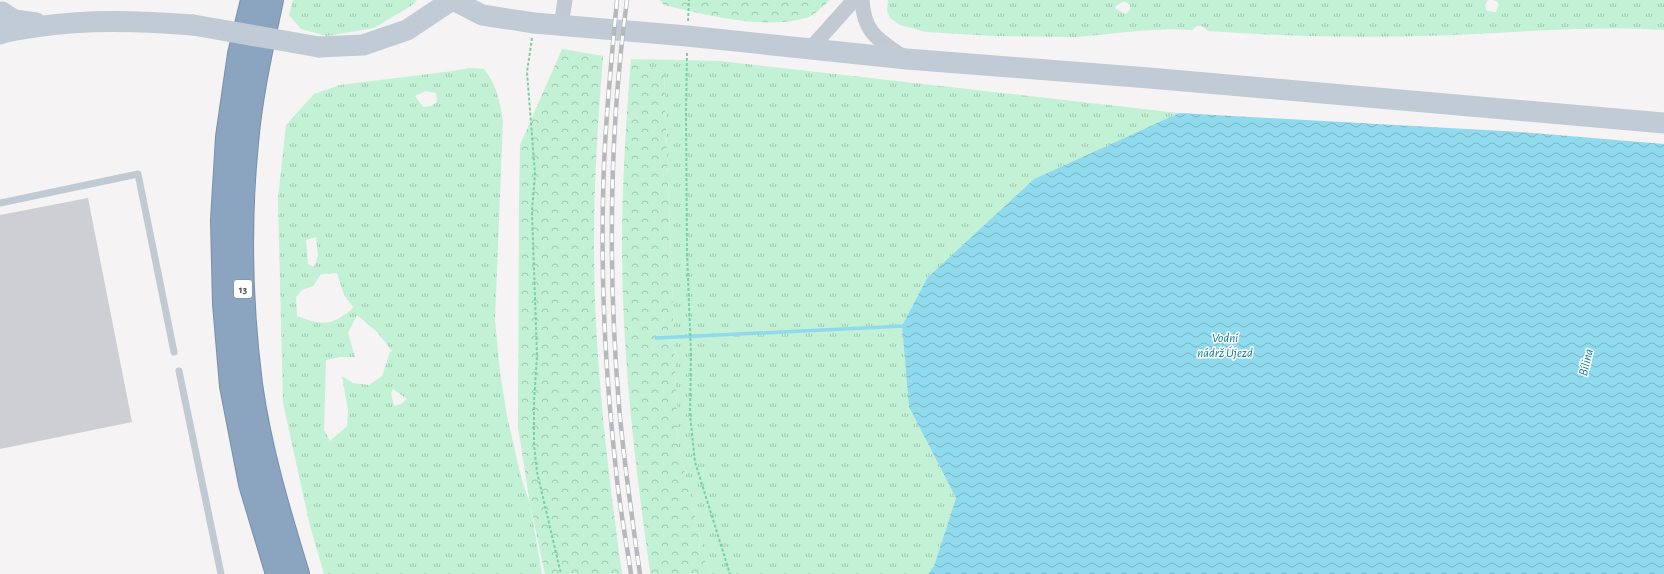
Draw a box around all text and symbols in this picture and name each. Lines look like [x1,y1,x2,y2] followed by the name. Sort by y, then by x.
[234,280,252,298] road number: 13
[1197,332,1253,360] water label: Vodní nádrž Újezd
[1577,347,1596,377] water label: Bílina

